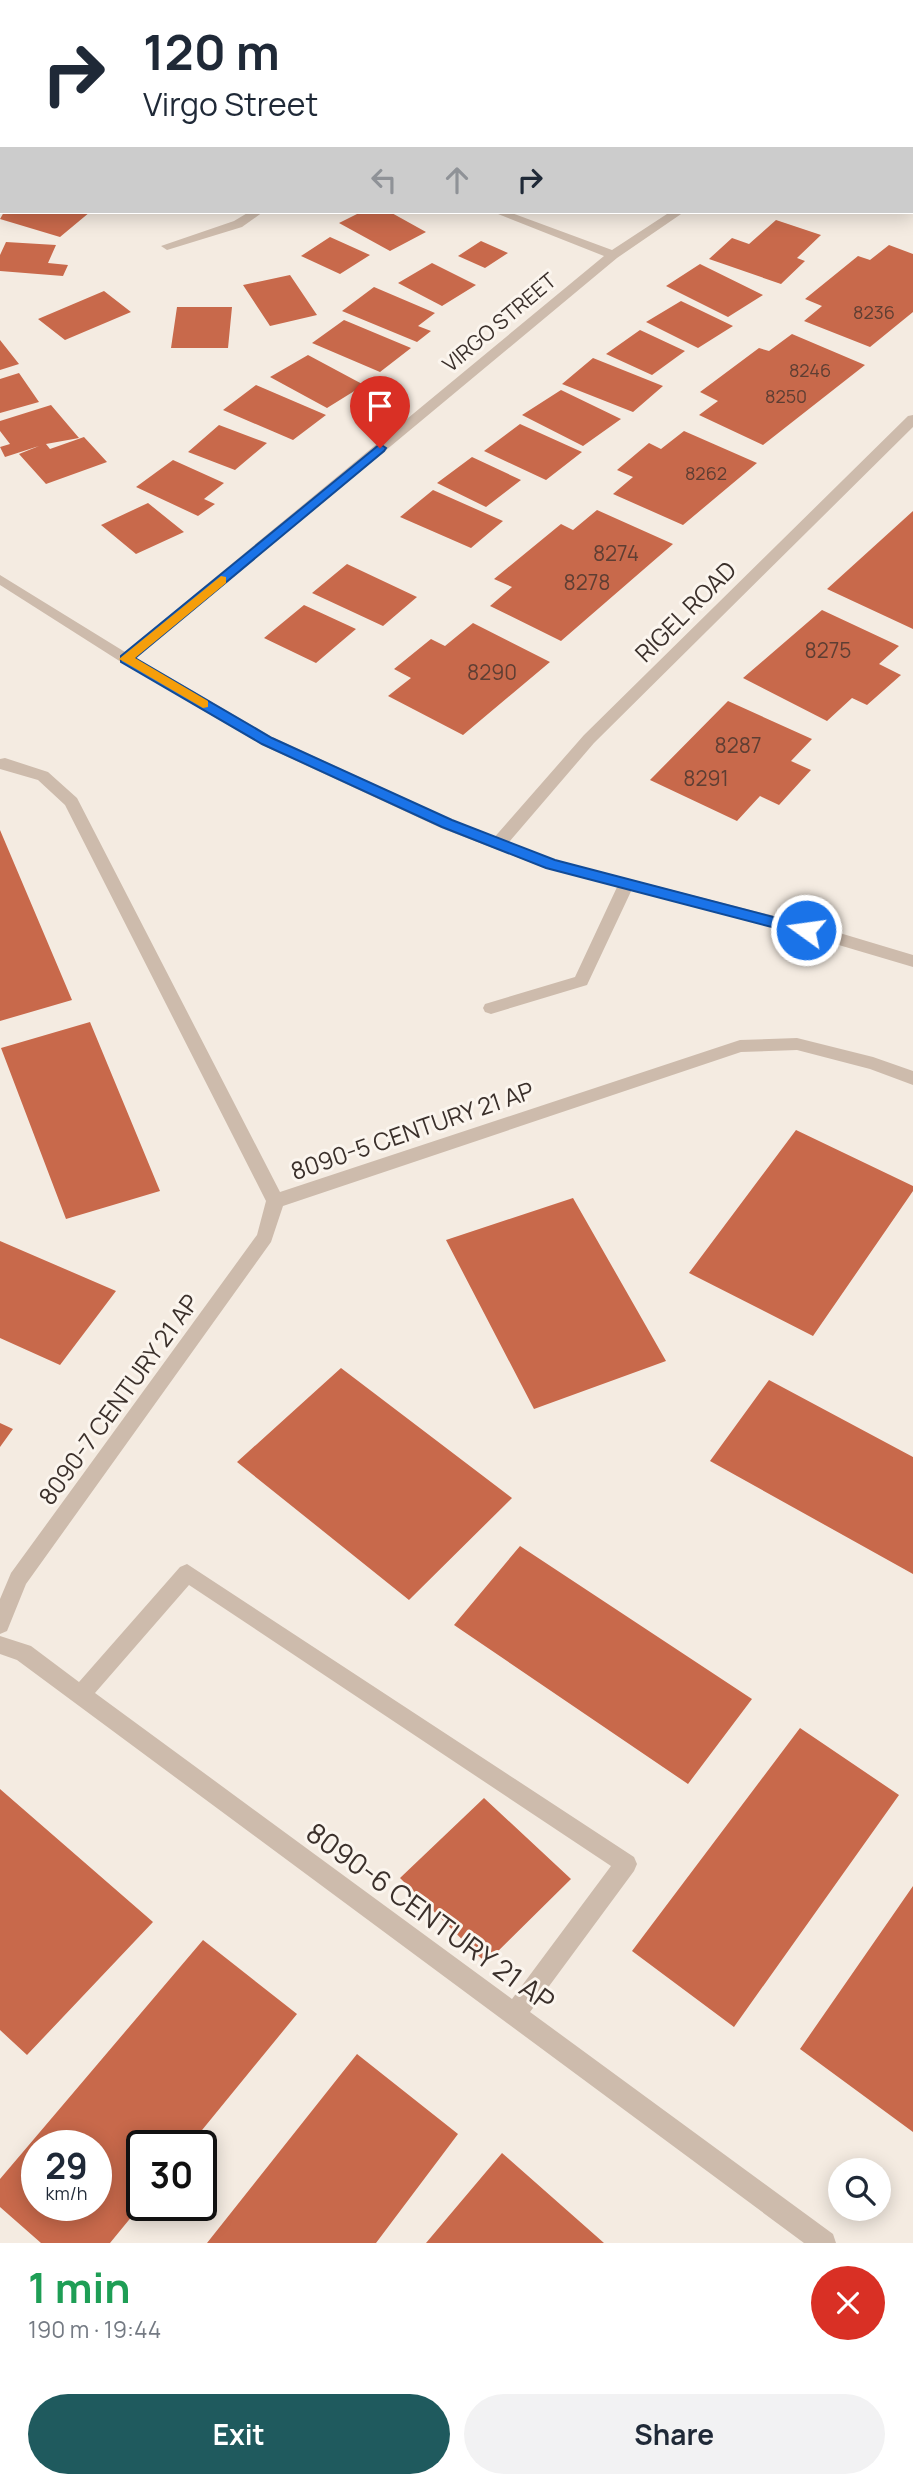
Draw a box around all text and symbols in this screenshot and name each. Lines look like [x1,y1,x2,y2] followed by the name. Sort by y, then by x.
[143,18,280,85] text: 120 m
[28,28,119,119] icon: right
[143,82,318,126] text: Virgo Street
[365,161,403,199] icon: left
[438,161,476,199] icon: ahead
[511,161,549,199] icon: right
[436,266,562,378] street label: VIRGO STREET
[853,300,895,324] house number: 8236
[789,358,831,382] house number: 8246
[350,376,410,448] pin
[765,384,807,408] house number: 8250
[361,387,399,425] icon: arrive
[685,461,727,485] house number: 8262
[593,539,639,567] house number: 8274
[627,553,743,669] street label: RIGEL ROAD
[564,568,610,596] house number: 8278
[805,636,851,664] house number: 8275
[467,658,517,686] house number: 8290
[715,731,761,759] house number: 8287
[683,764,729,792] house number: 8291
[769,893,843,967] position arrow
[286,1073,538,1187] street label: 8090-5 CENTURY 21 AP
[30,1287,206,1511] street label: 8090-7 CENTURY 21 AP
[299,1813,563,2019] street label: 8090-6 CENTURY 21 AP
[126,2130,217,2221] speed limit sign: 30
[45,2142,88,2190] text: 29
[828,2158,891,2221] map controls
[828,2158,891,2221] button: search
[46,2181,87,2205] text: km/h
[28,2258,131,2316] text: 1 min
[811,2266,885,2340] button: close
[28,2313,161,2345] text: 190 m · 19:44
[28,2394,450,2474] button: Exit
[464,2394,885,2474] button: Share

